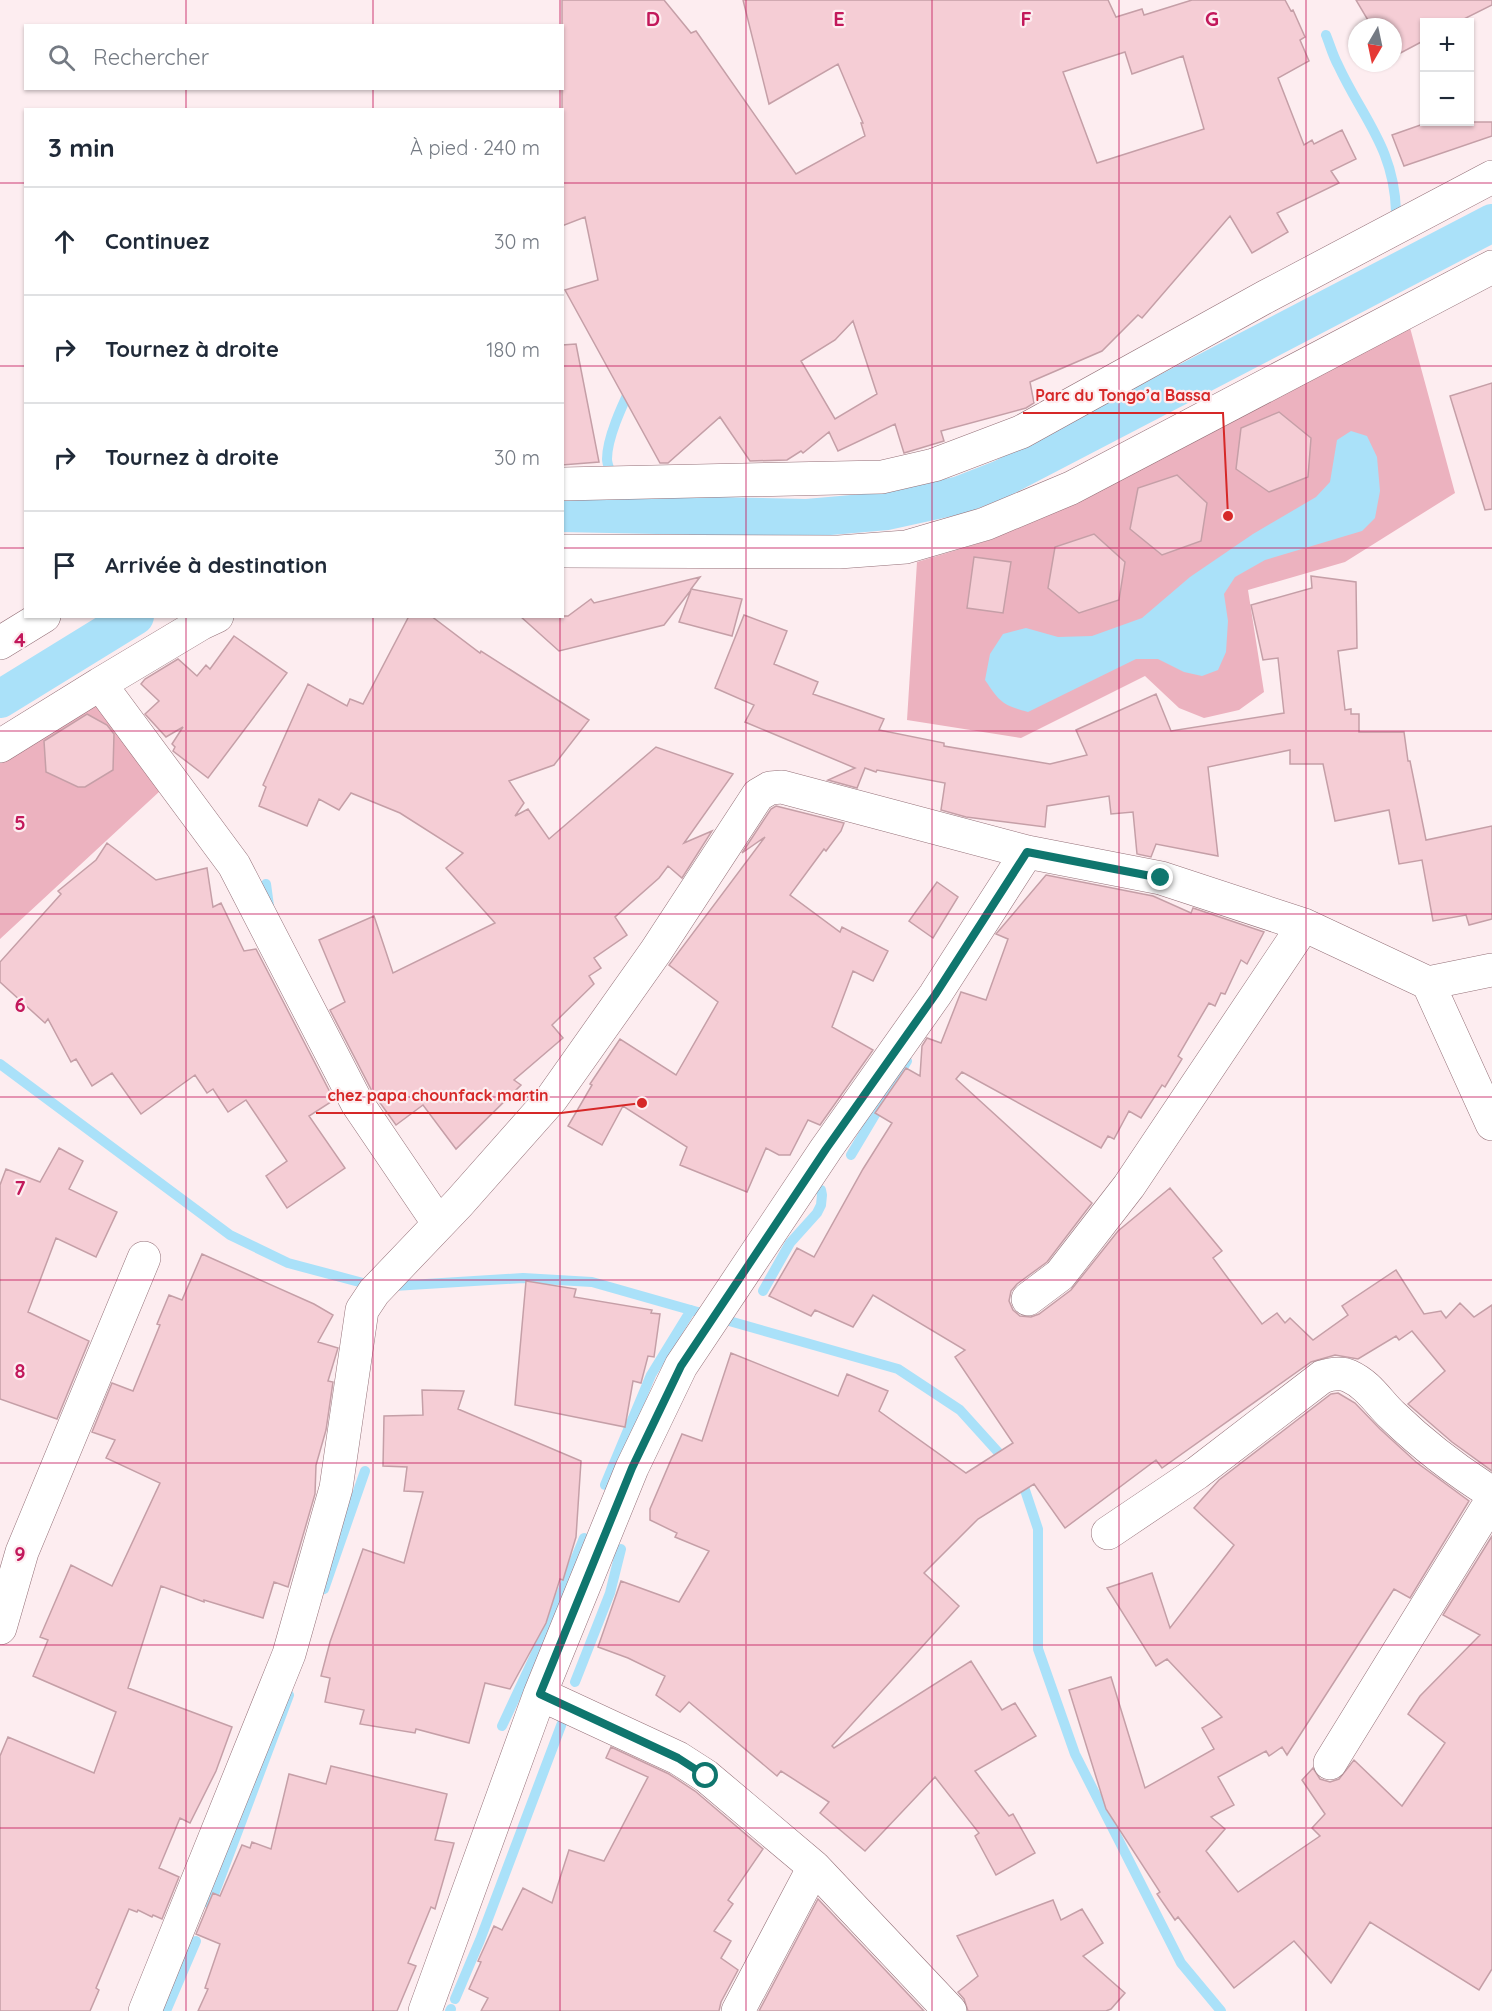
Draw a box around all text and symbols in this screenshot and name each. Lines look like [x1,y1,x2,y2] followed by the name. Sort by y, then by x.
[646,6,660,31] text: D
[833,6,845,31] text: E
[1020,6,1032,31] text: F
[1205,6,1219,31] text: G
[1348,18,1402,72] north arrow
[1420,18,1474,126] map controls
[1420,18,1474,72] button: +
[24,24,564,90] search box
[45,41,78,74] icon: search
[93,43,209,71] text: Rechercher
[1420,72,1474,126] button: −
[48,131,115,164] text: 3 min
[410,135,540,160] text: À pied · 240 m
[48,225,81,258] icon: ahead
[105,227,209,255] text: Continuez
[494,229,540,254] text: 30 m
[48,333,81,366] icon: right
[105,335,279,363] text: Tournez à droite
[486,337,540,362] text: 180 m
[1023,379,1223,413] callout: Parc du Tongo’a Bassa
[1035,385,1211,405] text: Parc du Tongo’a Bassa
[48,441,81,474] icon: right
[105,443,279,471] text: Tournez à droite
[494,445,540,470] text: 30 m
[48,549,81,582] icon: arrive
[105,551,327,579] text: Arrivée à destination
[14,627,26,652] text: 4
[14,810,26,835] text: 5
[1147,864,1173,890] route end
[14,992,26,1017] text: 6
[316,1079,561,1113] callout: chez papa chounfack martin
[327,1085,549,1105] text: chez papa chounfack martin
[15,1175,26,1200] text: 7
[15,1358,26,1383] text: 8
[14,1541,26,1566] text: 9
[692,1762,718,1788] route start

